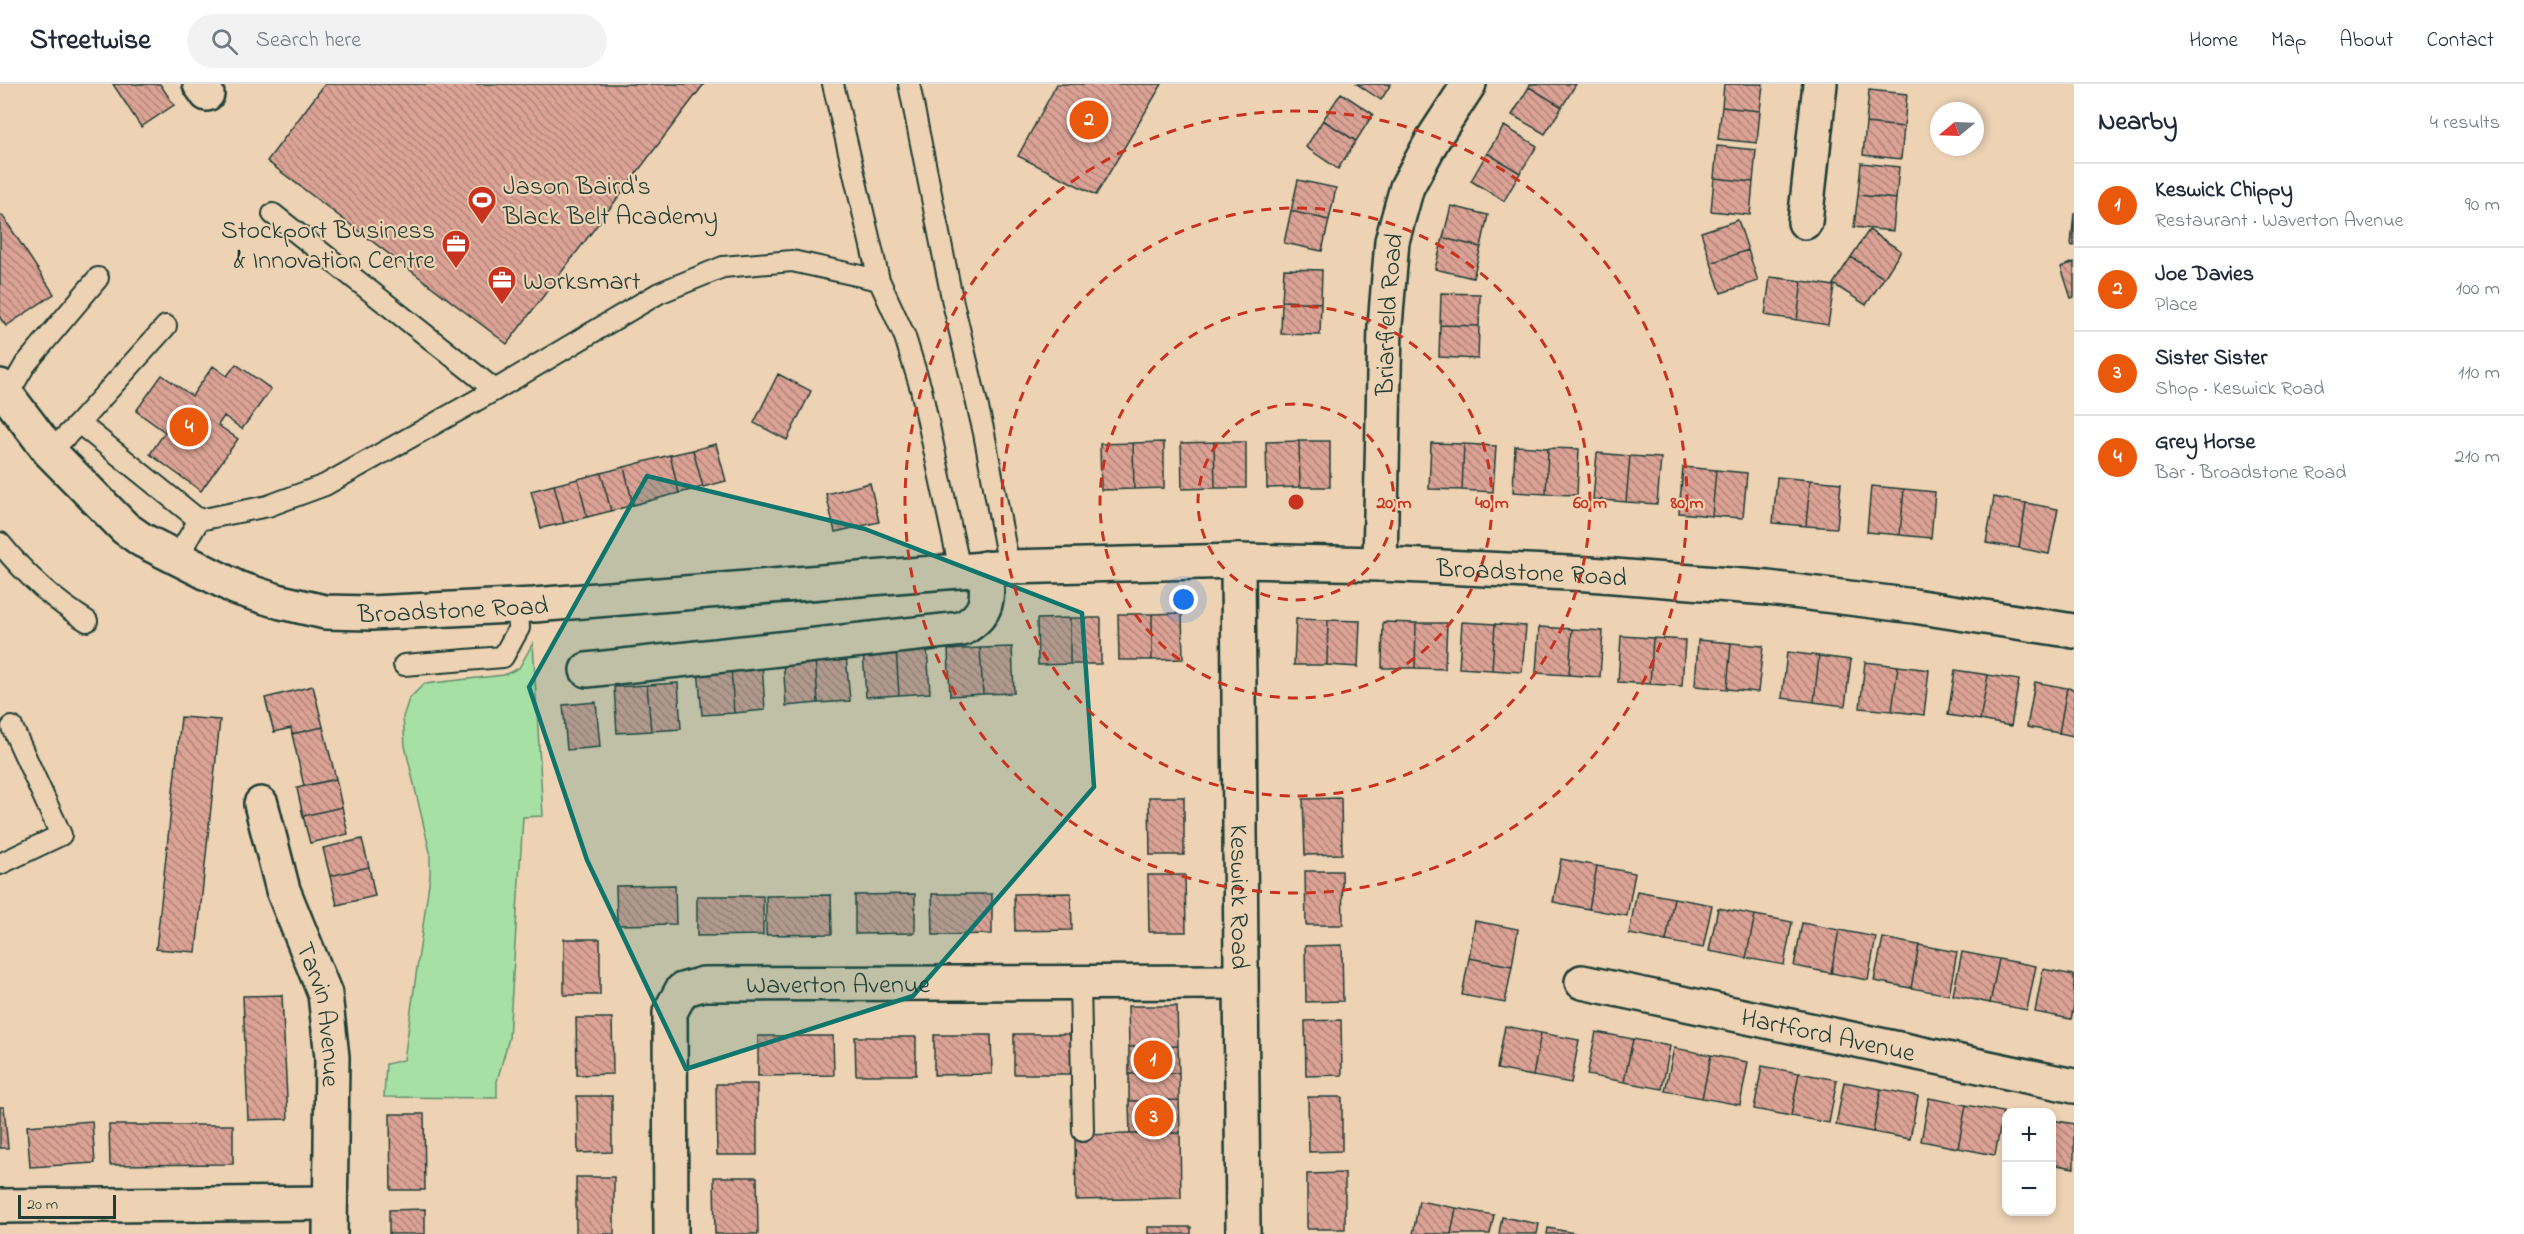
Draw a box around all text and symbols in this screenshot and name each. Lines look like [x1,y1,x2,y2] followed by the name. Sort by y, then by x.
[187,14,607,68] search box
[30,21,151,62] text: Streetwise
[208,25,241,58] icon: search
[256,25,361,57] text: Search here
[2189,26,2238,56] text: Home
[2271,26,2306,56] text: Map
[2339,26,2393,56] text: About
[2426,26,2494,56] text: Contact
[1070,98,1108,142] pin: 2
[1930,102,1984,156] north arrow
[2098,104,2177,142] text: Nearby
[2430,109,2500,138] text: 4 results
[502,169,718,237] place label: Jason Baird's Black Belt Academy
[2155,175,2293,207] text: Keswick Chippy
[466,184,498,226] sports icon: Jason Baird's Black Belt Academy
[2114,191,2121,220] text: 1
[2465,191,2500,220] text: 90 m
[2155,207,2404,236] text: Restaurant · Waverton Avenue
[221,213,435,281] place label: Stockport Business & Innovation Centre
[440,228,472,270] office icon: Stockport Business & Innovation Centre
[1368,229,1415,397] street label: Briarfield Road
[2155,259,2254,291] text: Joe Davies
[486,264,518,306] office icon: Worksmart
[523,264,641,302] place label: Worksmart
[2113,275,2122,304] text: 2
[2456,275,2500,304] text: 100 m
[2155,291,2197,320] text: Place
[2155,343,2267,375] text: Sister Sister
[2113,359,2122,388] text: 3
[2458,359,2500,388] text: 110 m
[2155,375,2325,404] text: Shop · Keswick Road
[170,404,208,450] pin: 4
[2155,427,2255,459] text: Grey Horse
[2113,443,2122,472] text: 4
[2455,443,2500,472] text: 210 m
[2155,459,2346,488] text: Bar · Broadstone Road
[1375,491,1412,517] text: 20 m
[1475,491,1509,517] text: 40 m
[1573,491,1607,517] text: 60 m
[1670,491,1704,517] text: 80 m
[1286,492,1306,512] centre of rings
[1435,551,1629,599] street label: Broadstone Road
[1169,585,1198,614] your location
[356,588,550,635] street label: Broadstone Road
[1218,824,1257,970] street label: Keswick Road
[284,937,348,1088] street label: Tarvin Avenue
[746,967,931,1006] street label: Waverton Avenue
[1737,1000,1919,1074] street label: Hartford Avenue
[1134,1038,1172,1082] pin: 1
[1134,1094,1174,1140] pin: 3
[2002,1108,2056,1216] map controls
[2002,1108,2056,1162] button: +
[2002,1162,2056,1216] button: −
[18,1192,116,1220] scale bar
[27,1193,58,1217] text: 20 m

